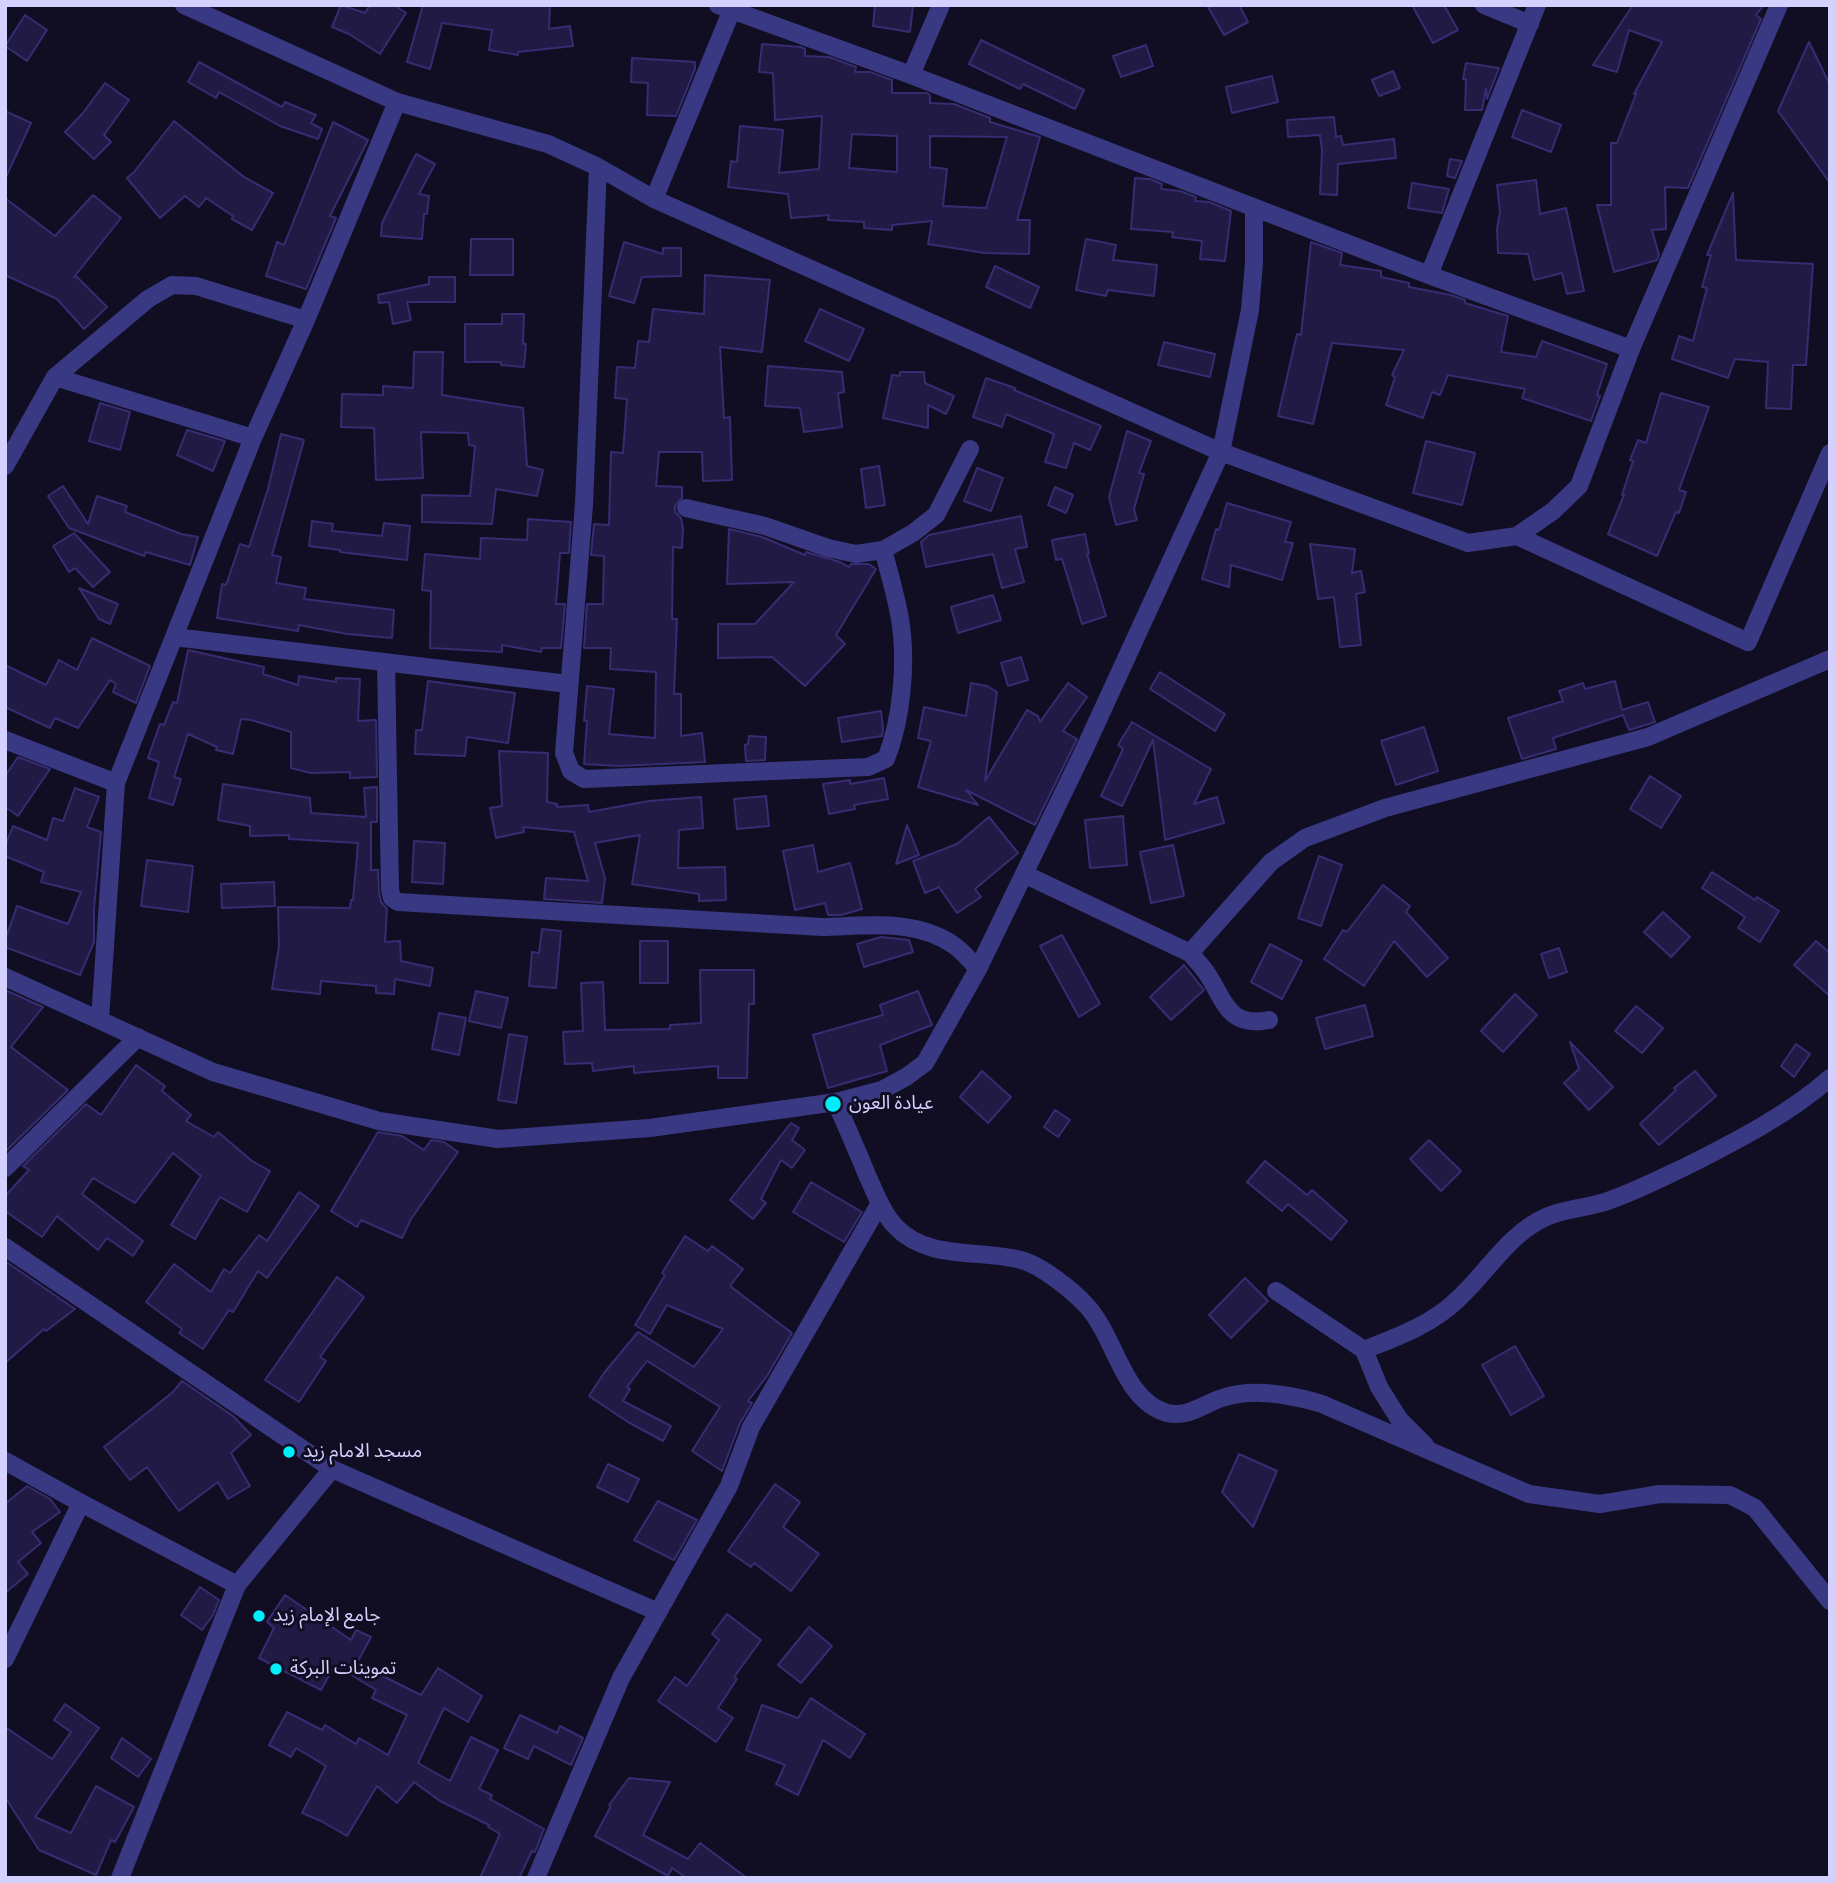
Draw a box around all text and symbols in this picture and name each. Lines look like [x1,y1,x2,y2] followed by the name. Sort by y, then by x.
[849,1093,933,1115] place label: عيادة العون
[823,1094,843,1114] marker: عيادة العون
[303,1441,422,1463] place label: مسجد الامام زيد
[281,1444,297,1460] marker: مسجد الامام زيد
[273,1605,381,1627] place label: جامع الإمام زيد
[251,1608,267,1624] marker: جامع الإمام زيد
[290,1658,396,1680] place label: تموينات البركة
[268,1661,284,1677] marker: تموينات البركة

